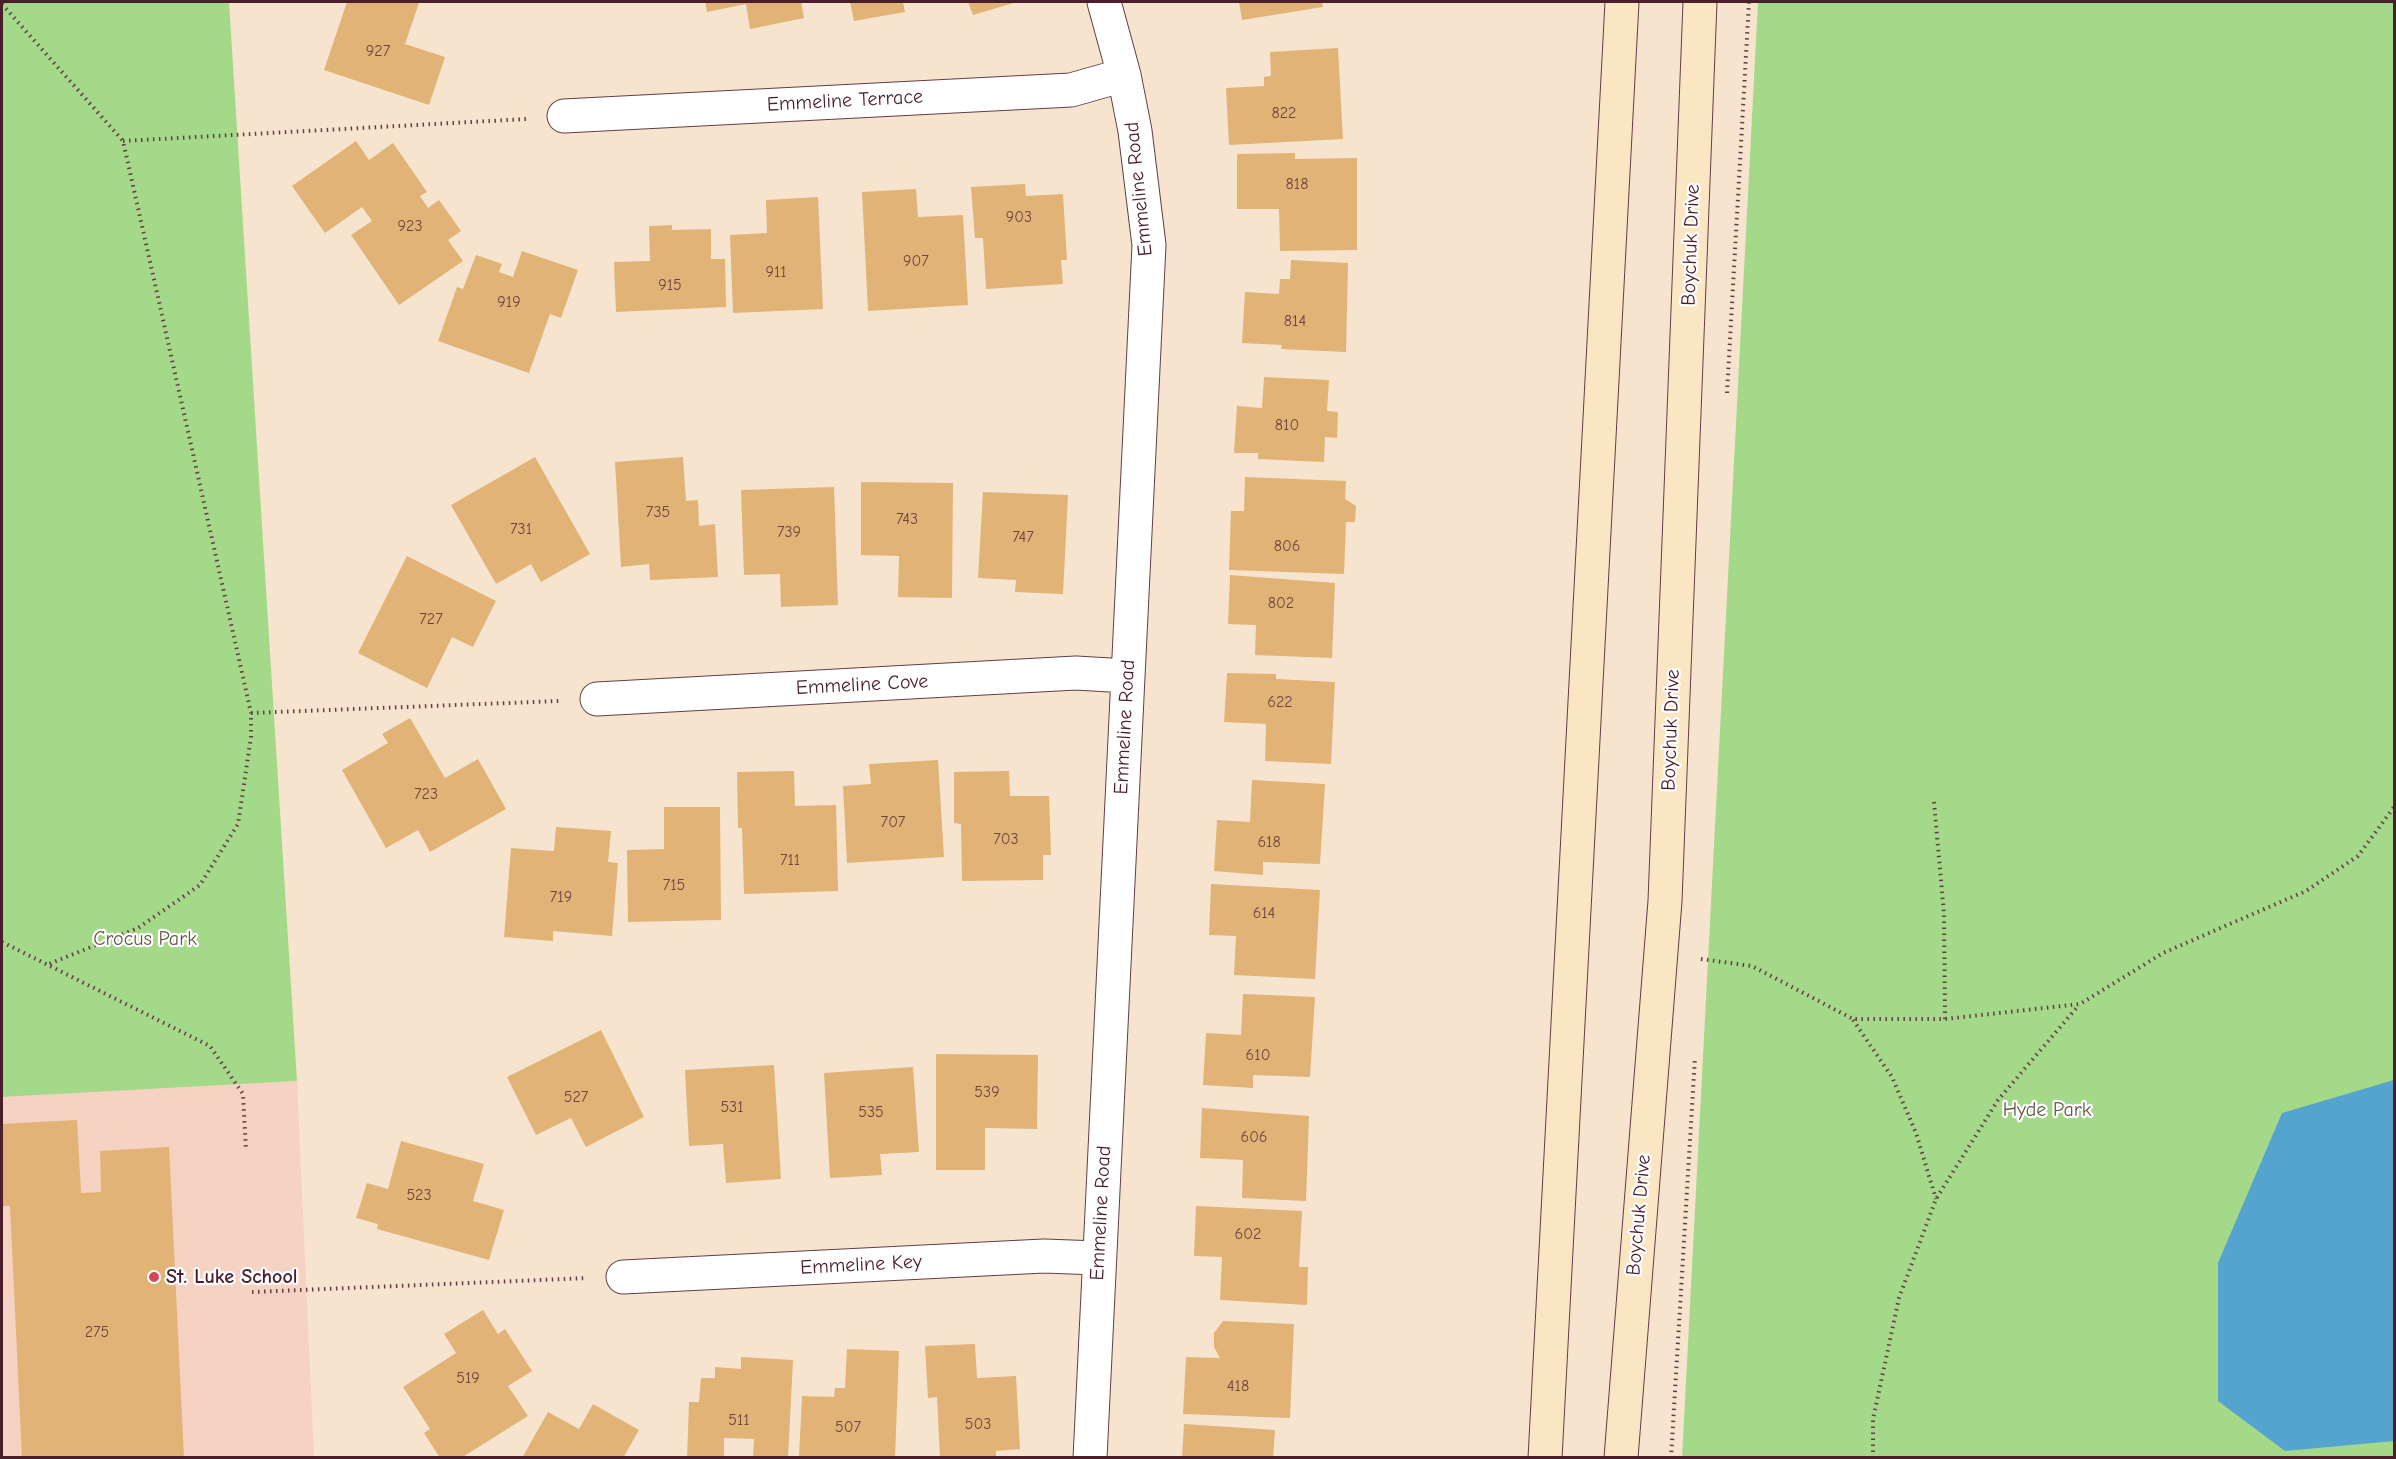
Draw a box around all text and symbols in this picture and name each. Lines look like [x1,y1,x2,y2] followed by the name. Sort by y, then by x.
[366,41,390,61] house number: 927
[766,85,924,117] street label: Emmeline Terrace
[1272,103,1296,123] house number: 822
[1120,121,1158,257] street label: Emmeline Road
[1286,174,1308,194] house number: 818
[1677,184,1705,306] street label: Boychuk Drive
[1006,207,1032,227] house number: 903
[398,216,422,236] house number: 923
[903,251,929,271] house number: 907
[765,262,787,282] house number: 911
[658,275,682,295] house number: 915
[497,292,521,312] house number: 919
[1284,311,1306,331] house number: 814
[1275,415,1299,435] house number: 810
[646,502,670,522] house number: 735
[896,509,918,529] house number: 743
[510,519,532,539] house number: 731
[777,522,801,542] house number: 739
[1012,527,1034,547] house number: 747
[1274,536,1300,556] house number: 806
[1268,593,1294,613] house number: 802
[419,609,443,629] house number: 727
[1109,659,1141,795] street label: Emmeline Road
[1657,669,1685,791] street label: Boychuk Drive
[795,670,929,700] street label: Emmeline Cove
[1267,692,1293,712] house number: 622
[414,784,438,804] house number: 723
[881,812,905,832] house number: 707
[993,829,1019,849] house number: 703
[1257,832,1281,852] house number: 618
[780,850,800,870] house number: 711
[663,875,685,895] house number: 715
[550,887,572,907] house number: 719
[1253,903,1275,923] house number: 614
[93,927,197,951] park label: Crocus Park
[1246,1045,1270,1065] house number: 610
[974,1082,1000,1102] house number: 539
[564,1087,588,1107] house number: 527
[720,1097,744,1117] house number: 531
[2003,1098,2091,1122] park label: Hyde Park
[858,1102,884,1122] house number: 535
[1240,1127,1268,1147] house number: 606
[1085,1145,1117,1281] street label: Emmeline Road
[1622,1153,1656,1277] street label: Boychuk Drive
[406,1185,432,1205] house number: 523
[1235,1224,1261,1244] house number: 602
[799,1250,923,1280] street label: Emmeline Key
[166,1265,297,1289] place label: St. Luke School
[147,1270,161,1284] marker: St. Luke School
[85,1322,109,1342] house number: 275
[456,1368,480,1388] house number: 519
[1227,1376,1249,1396] house number: 418
[728,1410,750,1430] house number: 511
[965,1414,991,1434] house number: 503
[835,1417,861,1437] house number: 507

